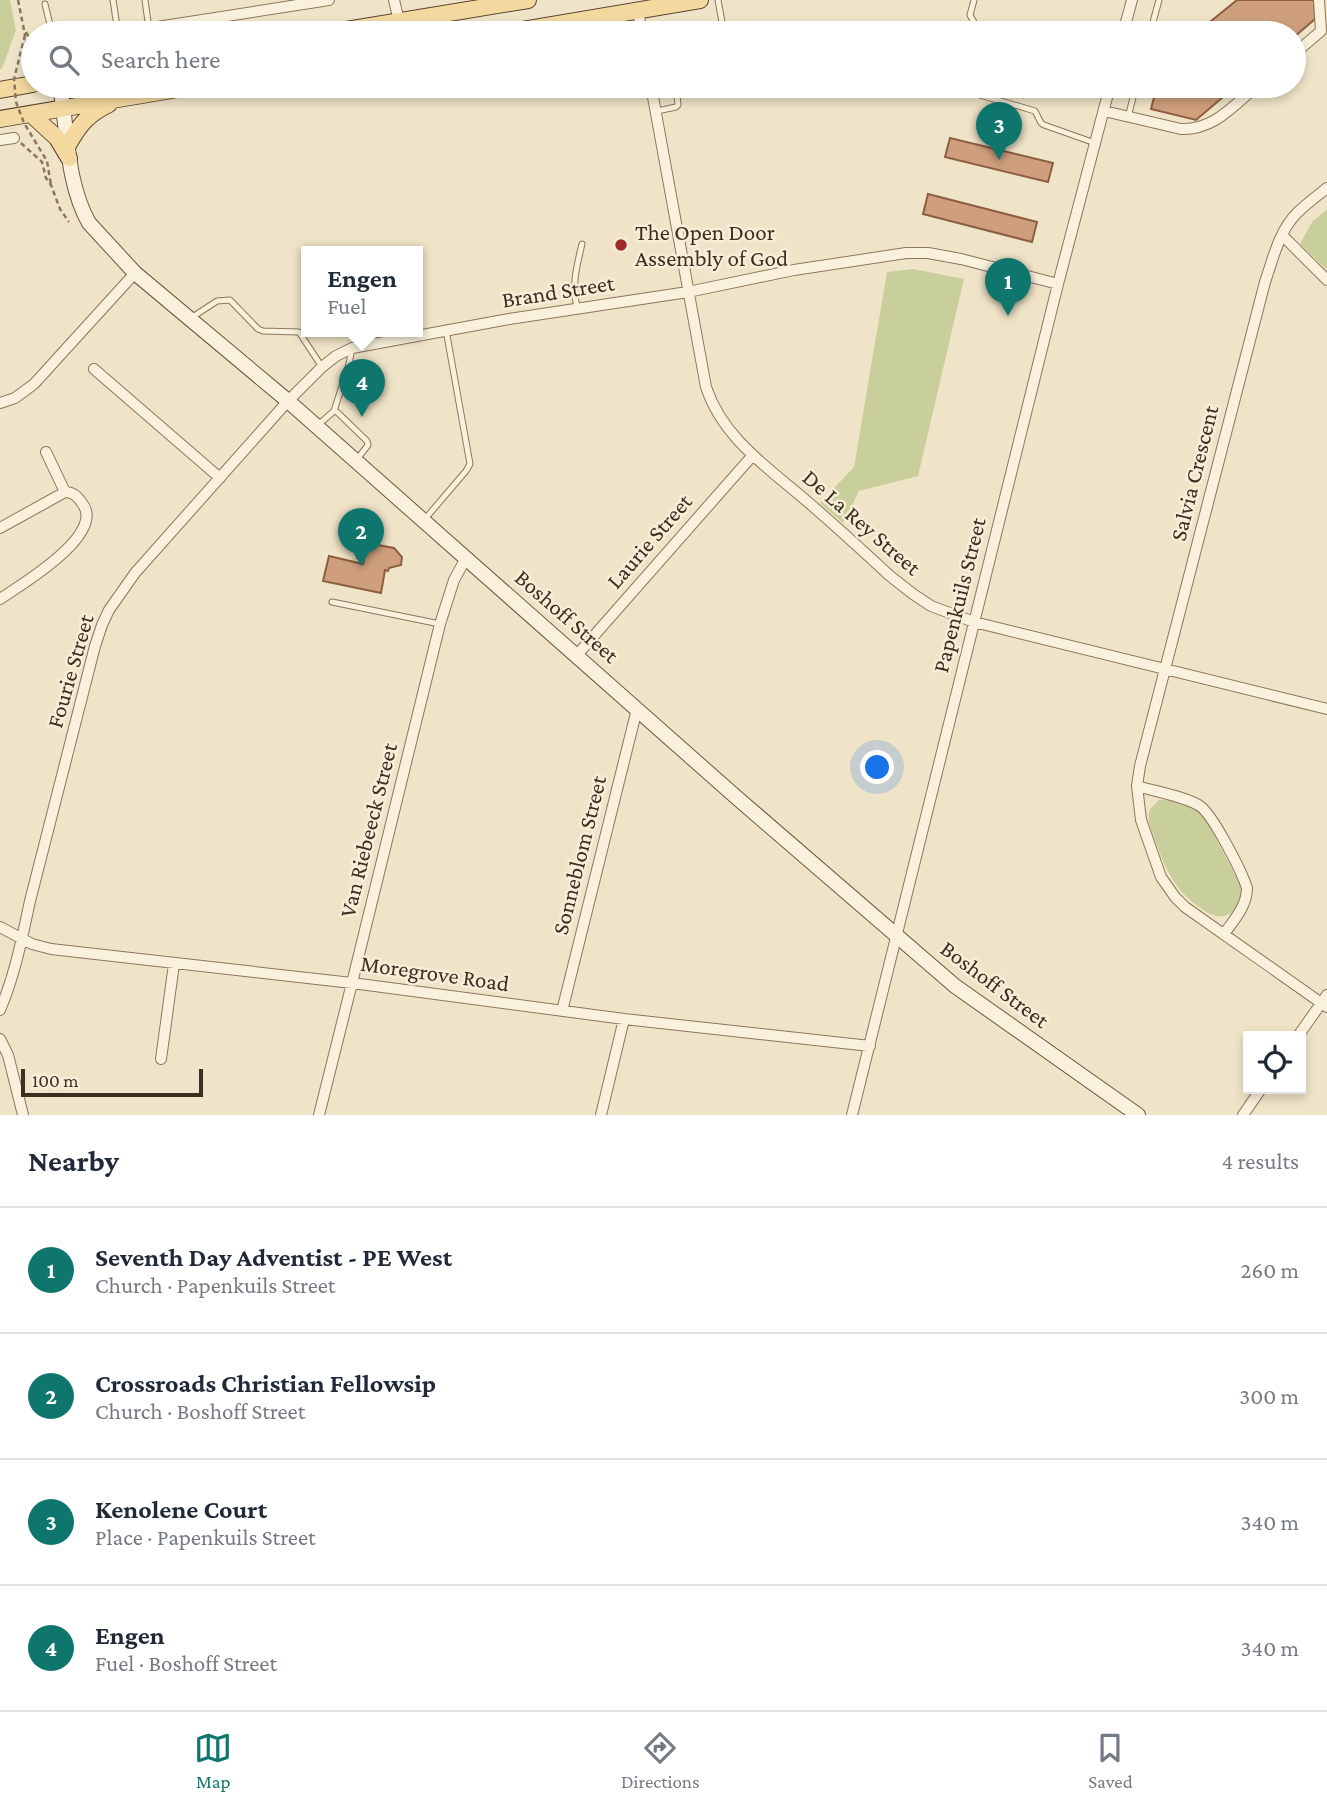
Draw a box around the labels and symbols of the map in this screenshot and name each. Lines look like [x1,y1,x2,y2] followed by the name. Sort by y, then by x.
[976,102,1022,160] pin: 3
[635,219,788,271] place label: The Open Door Assembly of God
[613,237,629,253] marker: The Open Door Assembly of God
[985,258,1031,316] pin: 1
[500,269,617,313] street label: Brand Street
[339,359,385,417] pin: 4
[1165,402,1224,544] street label: Salvia Crescent
[798,464,926,580] street label: De La Rey Street
[601,488,697,594] street label: Laurie Street
[338,508,384,566] pin: 2
[927,514,991,675] street label: Papenkuils Street
[510,564,624,668] street label: Boshoff Street
[41,611,99,731] street label: Fourie Street
[334,740,402,920] street label: Van Riebeeck Street
[860,750,894,784] your location
[547,772,611,937] street label: Sonneblom Street
[936,935,1054,1033] street label: Boshoff Street
[359,950,511,996] street label: Moregrove Road
[21,1066,203,1098] scale bar

